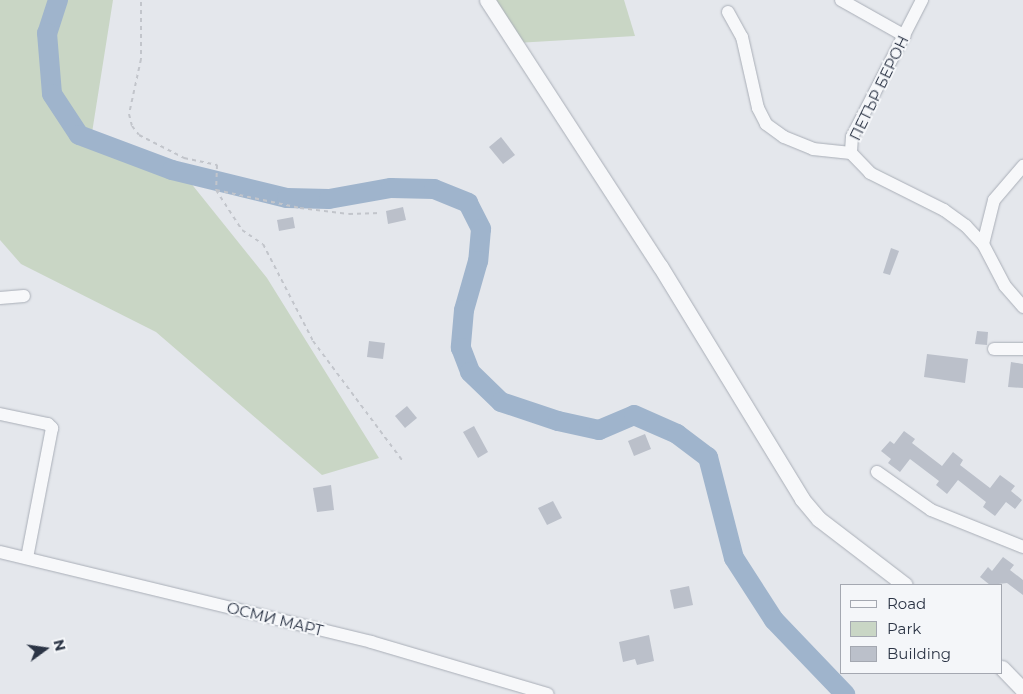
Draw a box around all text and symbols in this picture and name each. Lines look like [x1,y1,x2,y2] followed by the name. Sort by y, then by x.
[846,33,912,143] street label: ПЕТЪР БЕРОН
[840,584,1003,674] legend
[887,594,926,613] text: Road
[225,598,325,640] street label: ОСМИ МАРТ
[887,619,921,638] text: Park
[20,624,70,674] north arrow
[49,638,70,653] text: N
[887,644,951,663] text: Building

